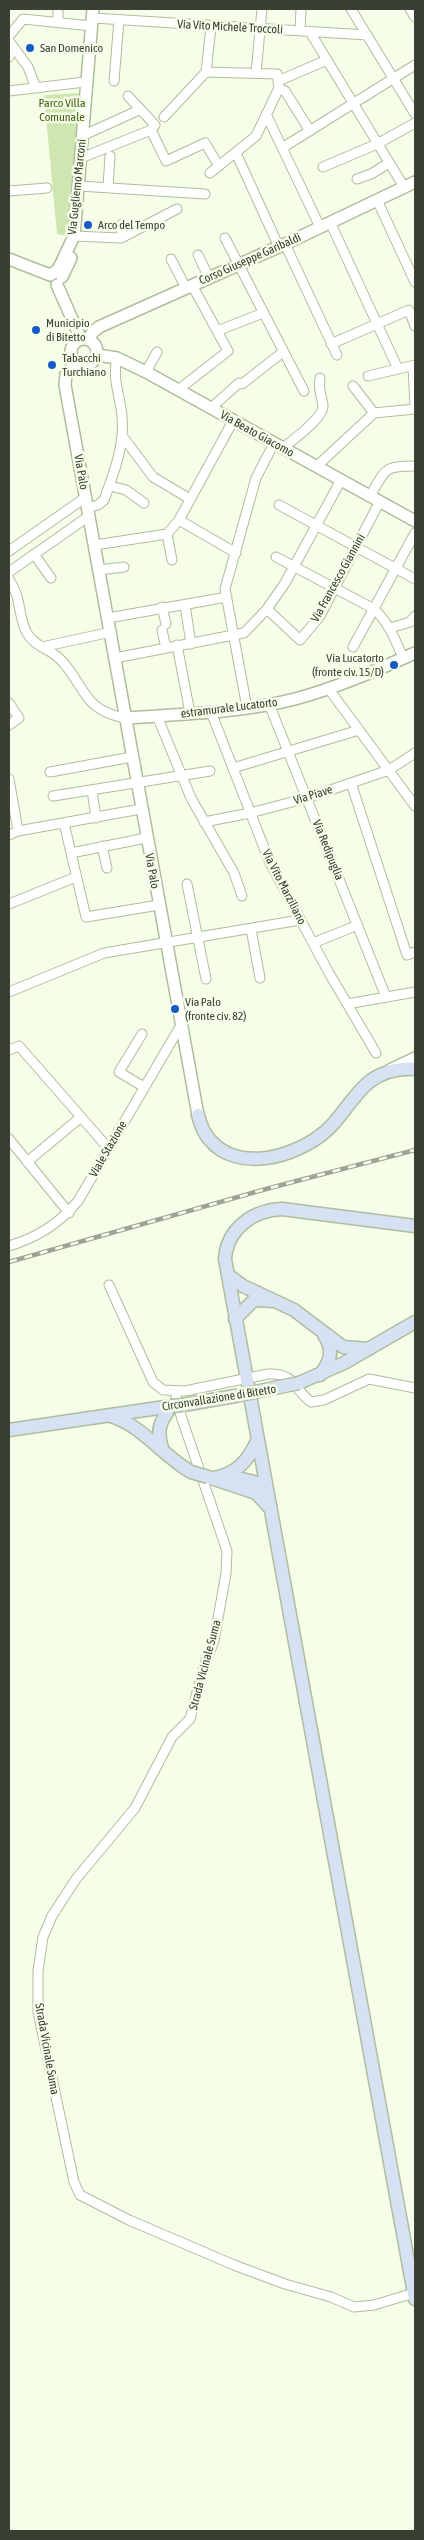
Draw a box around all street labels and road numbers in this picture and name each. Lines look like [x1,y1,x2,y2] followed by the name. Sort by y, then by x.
[177,17,283,37] street label: Via Vito Michele Troccoli
[65,138,89,236] street label: Via Gugliemo Marconi
[197,230,303,288] street label: Corso Giuseppe Garibaldi
[218,408,296,460] street label: Via Beato Giacomo
[71,453,91,491] street label: Via Palo
[308,531,368,625] street label: Via Francesco Giannini
[180,695,278,721] street label: estramurale Lucatorto
[292,782,334,808] street label: Via Piave
[309,818,347,882] street label: Via Redipuglia
[259,847,309,927] street label: Via Vito Marziliano
[142,852,162,890] street label: Via Palo
[86,1118,130,1180] street label: Viale Stazione
[161,1382,277,1414] street label: Circonvallazione di Bitetto
[186,1618,224,1712] street label: Strada Vicinale Suma
[32,2002,62,2096] street label: Strada Vicinale Suma

